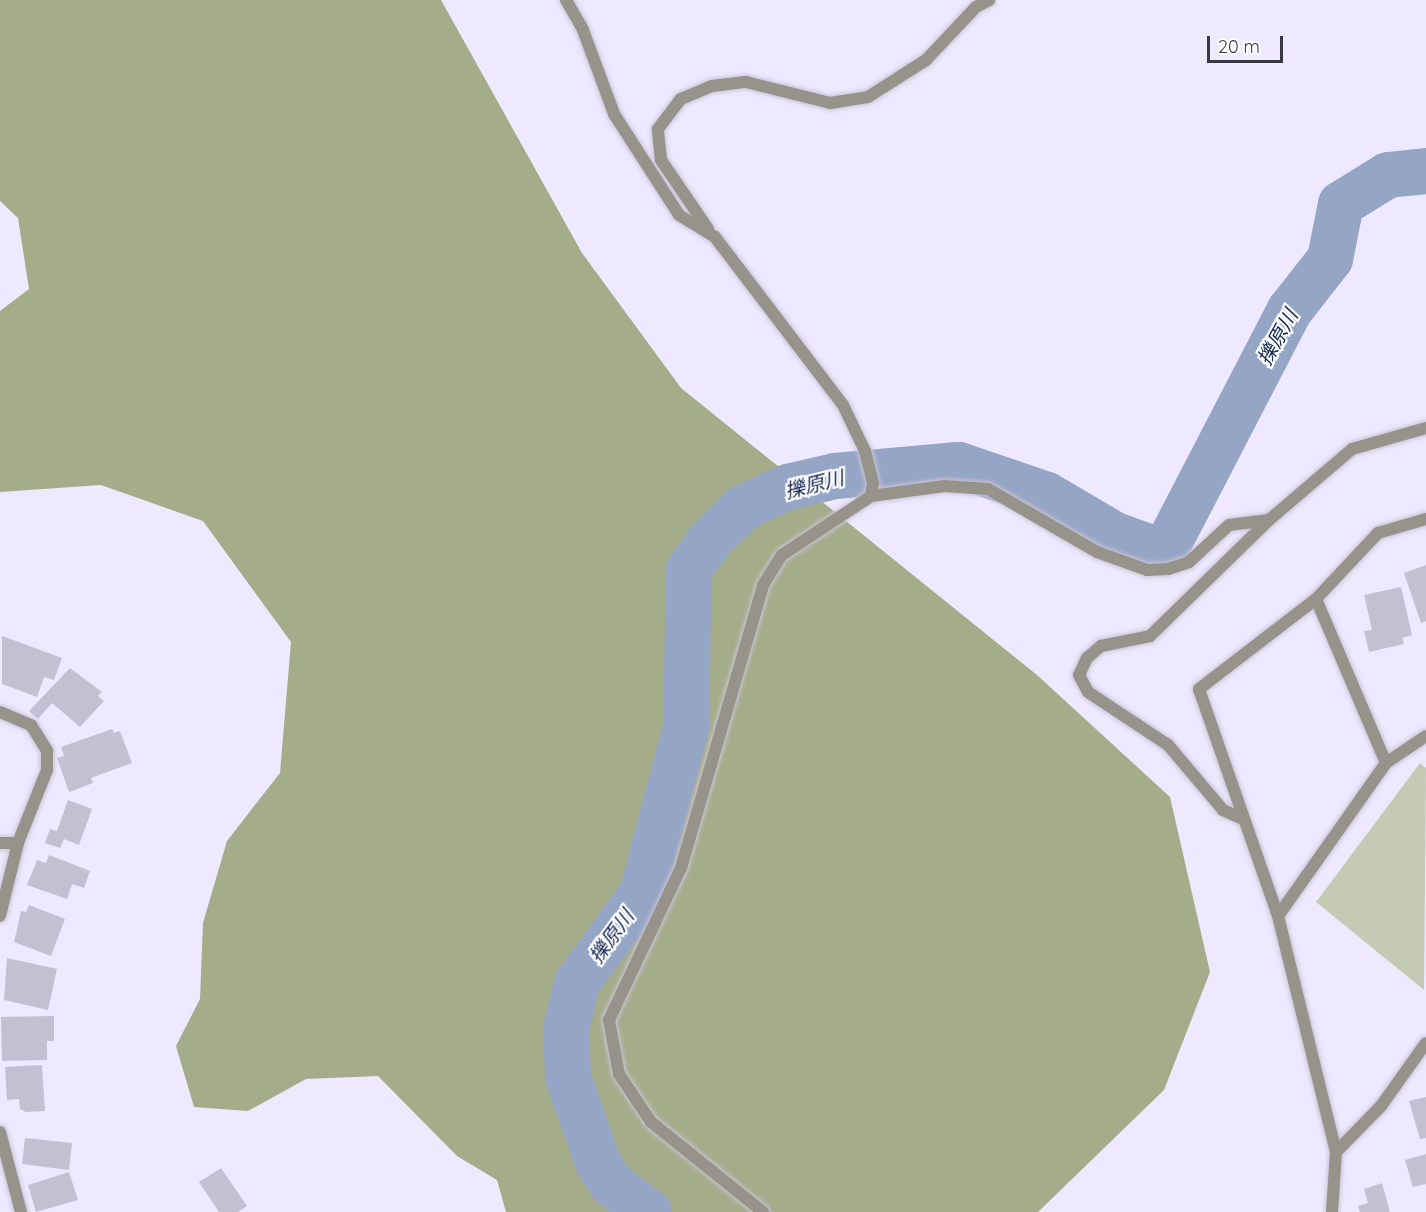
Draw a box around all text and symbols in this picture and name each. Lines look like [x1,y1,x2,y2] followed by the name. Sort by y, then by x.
[1210,24,1286,62] scale bar
[1218,35,1260,58] text: 20 m
[1252,305,1302,369] water label: 擽原川
[782,465,846,503] water label: 擽原川
[584,905,638,967] water label: 擽原川

